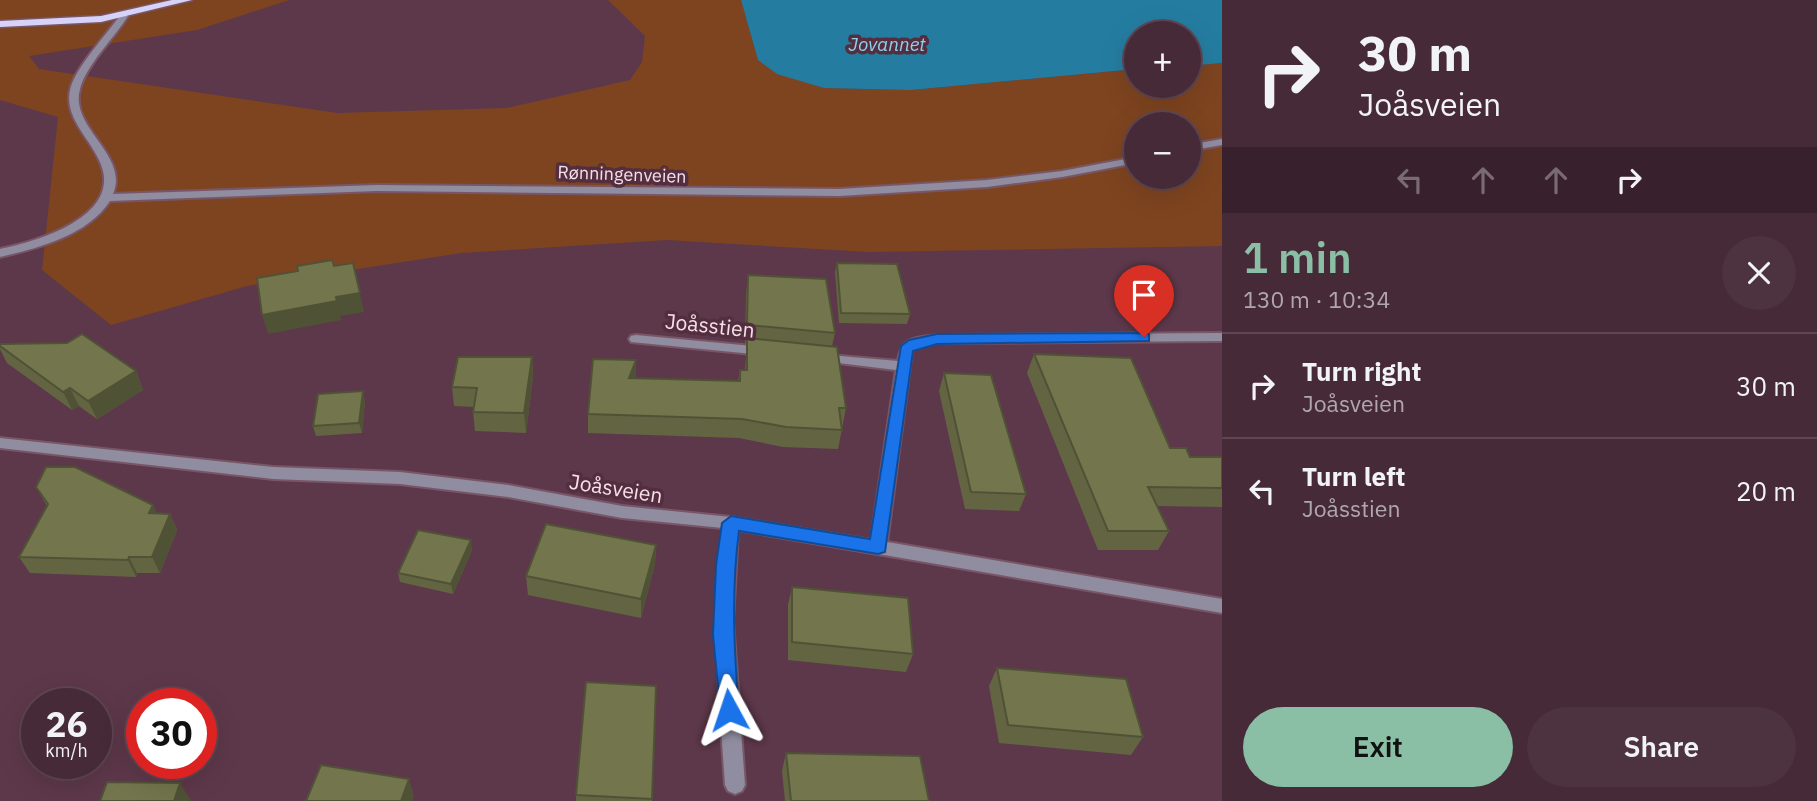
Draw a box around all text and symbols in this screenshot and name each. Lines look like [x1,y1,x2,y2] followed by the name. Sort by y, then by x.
[1124,21,1201,189] map controls
[1124,21,1201,98] button: +
[1358,21,1472,84] text: 30 m
[1243,28,1334,119] icon: right
[849,32,926,56] water label: Jovannet
[1358,83,1501,125] text: Joåsveien
[1124,112,1201,189] button: −
[557,160,687,188] street label: Rønningenveien
[1391,161,1429,199] icon: left
[1464,161,1502,199] icon: ahead
[1537,161,1575,199] icon: ahead
[1610,161,1648,199] icon: right
[1243,230,1352,285] text: 1 min
[1722,236,1796,310] button: close
[1114,265,1174,337] pin
[1125,276,1163,314] icon: arrive
[1243,284,1390,314] text: 130 m · 10:34
[664,306,756,344] street label: Joåsstien
[1302,354,1421,388] text: Turn right
[1243,367,1281,405] icon: right
[1736,369,1796,403] text: 30 m
[1302,388,1405,418] text: Joåsveien
[1302,459,1405,493] text: Turn left
[567,467,665,509] street label: Joåsveien
[1243,472,1281,510] icon: left
[1736,474,1796,508] text: 20 m
[1302,493,1401,523] text: Joåsstien
[692,673,766,747] position arrow
[126,688,217,779] speed limit sign: 30
[45,701,88,747] text: 26
[1243,707,1513,787] button: Exit
[1527,707,1796,787] button: Share
[45,739,88,762] text: km/h

